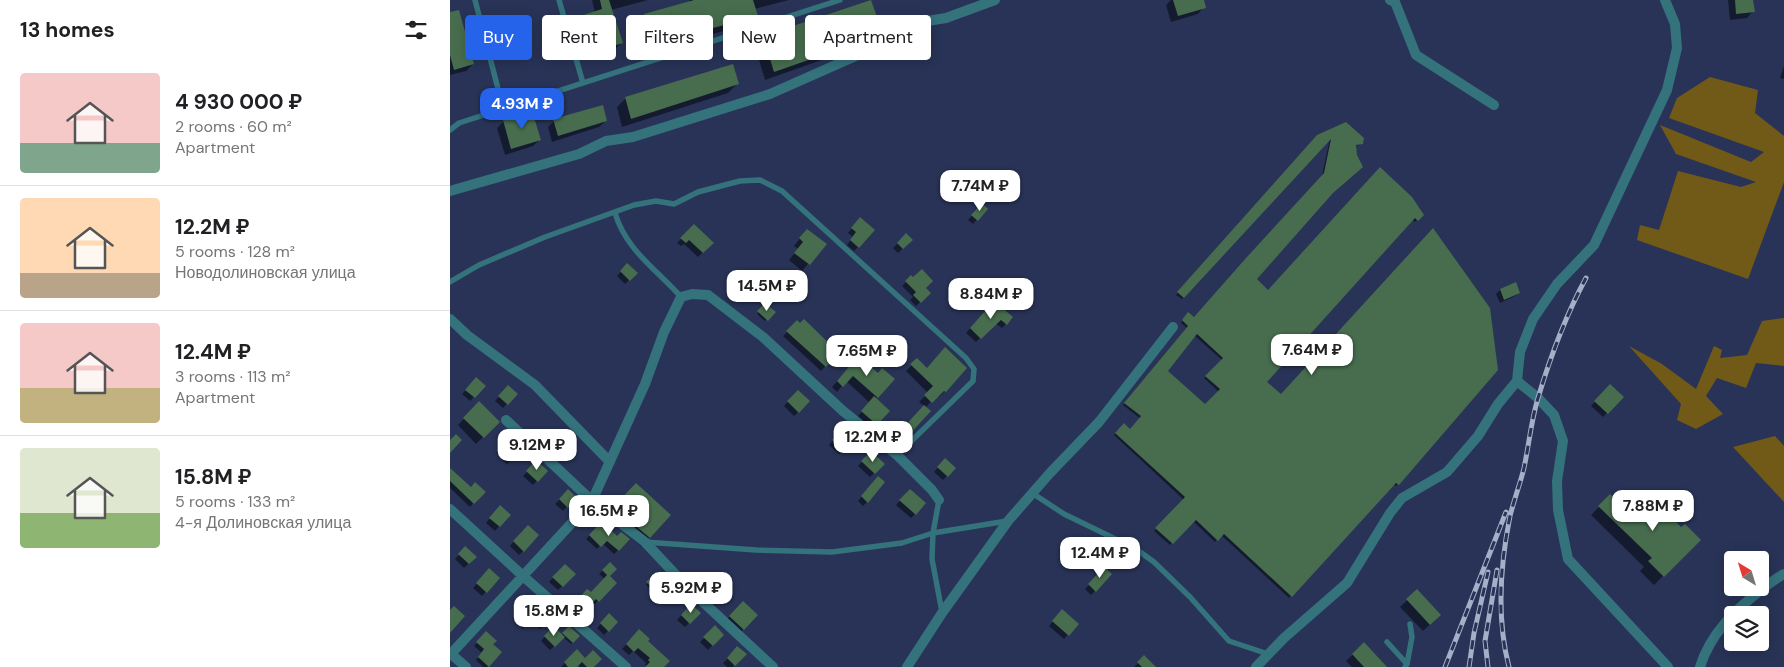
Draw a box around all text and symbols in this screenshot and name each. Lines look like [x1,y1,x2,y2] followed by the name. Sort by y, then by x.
[465,15,532,60] chip: Buy
[542,15,616,60] chip: Rent
[626,15,713,60] chip: Filters
[723,15,795,60] chip: New
[805,15,931,60] chip: Apartment
[20,16,115,44] text: 13 homes
[402,16,430,44] icon: filters
[175,88,302,116] text: 4 930 000 ₽
[476,88,568,130] pin: 4.93M ₽
[60,93,120,153] icon: home
[491,93,553,114] text: 4.93M ₽
[175,116,292,137] text: 2 rooms · 60 m²
[175,137,255,158] text: Apartment
[934,170,1026,212] pin: 7.74M ₽
[951,175,1009,196] text: 7.74M ₽
[175,213,249,241] text: 12.2M ₽
[60,218,120,278] icon: home
[175,241,295,262] text: 5 rooms · 128 m²
[175,262,356,283] text: Новодолиновская улица
[721,270,813,312] pin: 14.5M ₽
[738,275,796,296] text: 14.5M ₽
[945,278,1037,320] pin: 8.84M ₽
[959,283,1023,304] text: 8.84M ₽
[821,334,913,377] pin: 7.65M ₽
[1266,334,1358,376] pin: 7.64M ₽
[175,338,251,366] text: 12.4M ₽
[1282,339,1342,360] text: 7.64M ₽
[837,340,897,361] text: 7.65M ₽
[60,343,120,403] icon: home
[175,366,291,387] text: 3 rooms · 113 m²
[175,387,255,408] text: Apartment
[827,420,919,463] pin: 12.2M ₽
[845,426,901,447] text: 12.2M ₽
[491,428,583,471] pin: 9.12M ₽
[509,434,565,455] text: 9.12M ₽
[175,463,252,491] text: 15.8M ₽
[60,468,120,528] icon: home
[1607,490,1699,532] pin: 7.88M ₽
[175,491,295,512] text: 5 rooms · 133 m²
[563,494,655,537] pin: 16.5M ₽
[1623,495,1683,516] text: 7.88M ₽
[580,500,638,521] text: 16.5M ₽
[175,512,351,533] text: 4-я Долиновская улица
[1054,536,1146,579] pin: 12.4M ₽
[1071,542,1129,563] text: 12.4M ₽
[1724,551,1769,596] north arrow
[1724,551,1769,651] map controls
[645,572,737,614] pin: 5.92M ₽
[660,577,722,598] text: 5.92M ₽
[508,594,600,637] pin: 15.8M ₽
[525,600,583,621] text: 15.8M ₽
[1724,606,1769,651] button: layers

